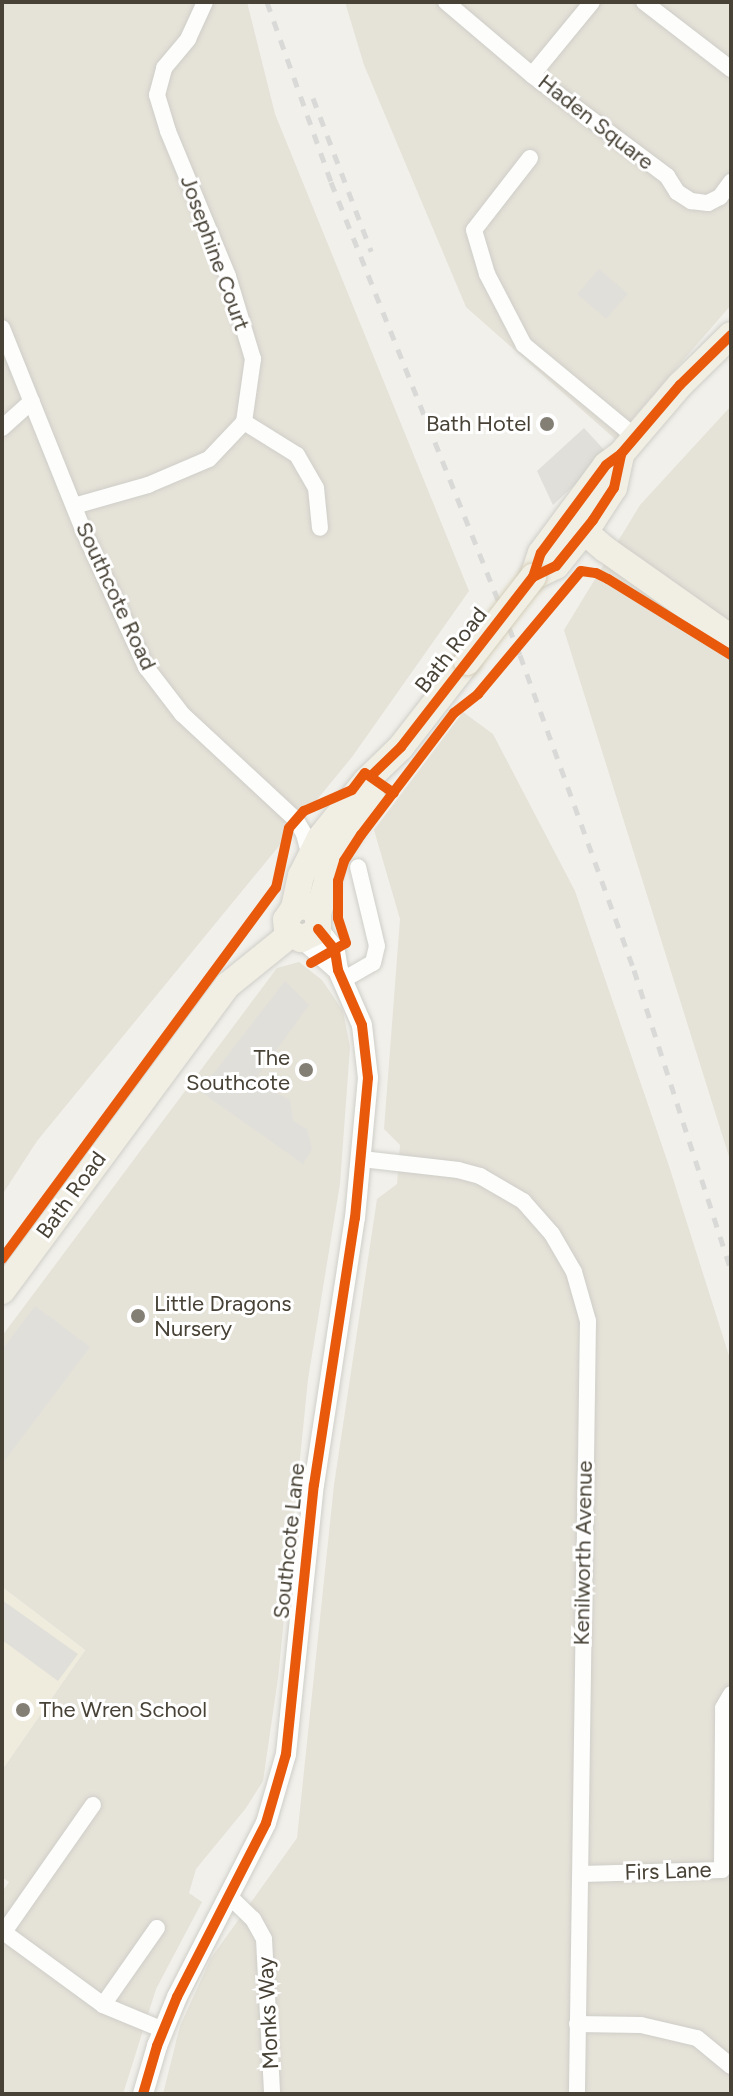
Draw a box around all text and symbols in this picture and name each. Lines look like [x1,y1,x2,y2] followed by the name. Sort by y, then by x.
[533,69,659,175] street label: Haden Square
[175,172,255,334] street label: Josephine Court
[426,411,531,437] place label: Bath Hotel
[538,415,556,433] marker: Bath Hotel
[70,518,162,674] street label: Southcote Road
[409,602,493,698] street label: Bath Road
[186,1044,290,1096] place label: The Southcote
[297,1061,315,1079] marker: The Southcote
[31,1146,111,1244] street label: Bath Road
[154,1290,291,1342] place label: Little Dragons Nursery
[129,1307,147,1325] marker: Little Dragons Nursery
[568,1460,598,1646] street label: Kenilworth Avenue
[268,1462,310,1620] street label: Southcote Lane
[39,1697,207,1723] place label: The Wren School
[14,1701,32,1719] marker: The Wren School
[624,1856,712,1886] street label: Firs Lane
[252,1956,284,2070] street label: Monks Way

